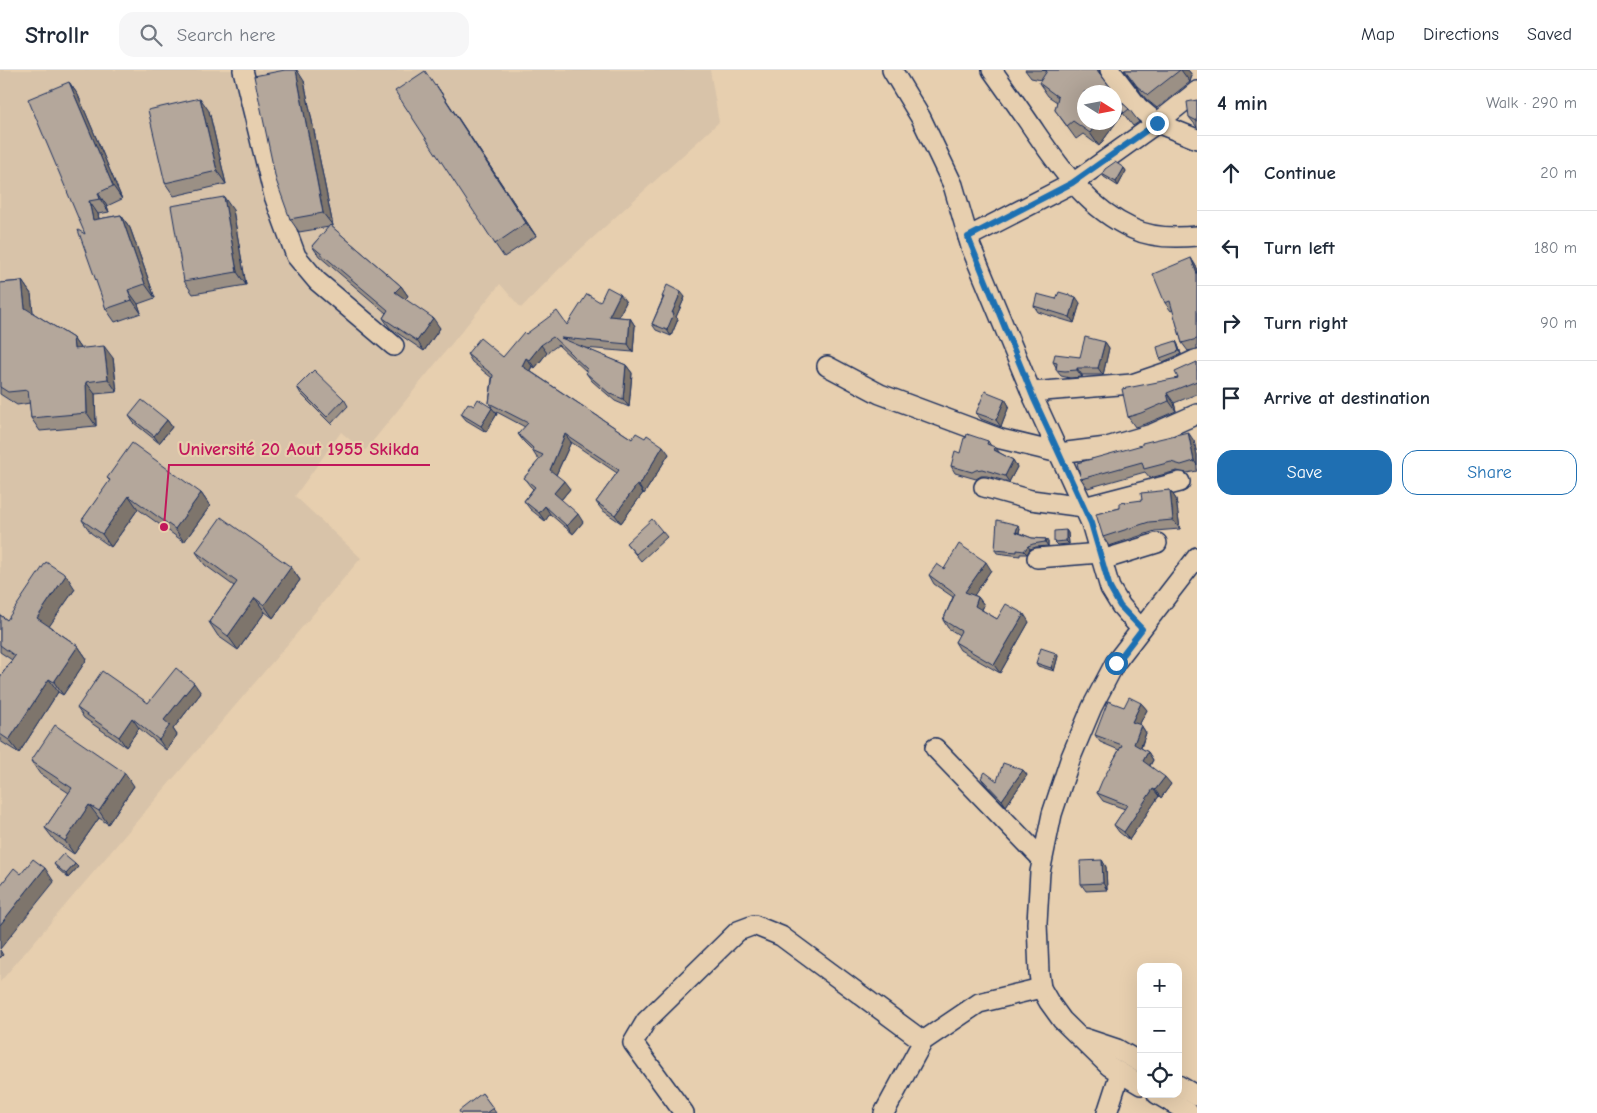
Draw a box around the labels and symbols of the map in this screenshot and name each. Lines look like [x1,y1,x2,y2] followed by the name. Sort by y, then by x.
[1077,85,1122,130] north arrow
[1146,112,1169,135] route end
[169,432,430,465] callout: Université 20 Aout 1955 Skikda
[179,439,419,460] text: Université 20 Aout 1955 Skikda
[1105,652,1128,675] route start

